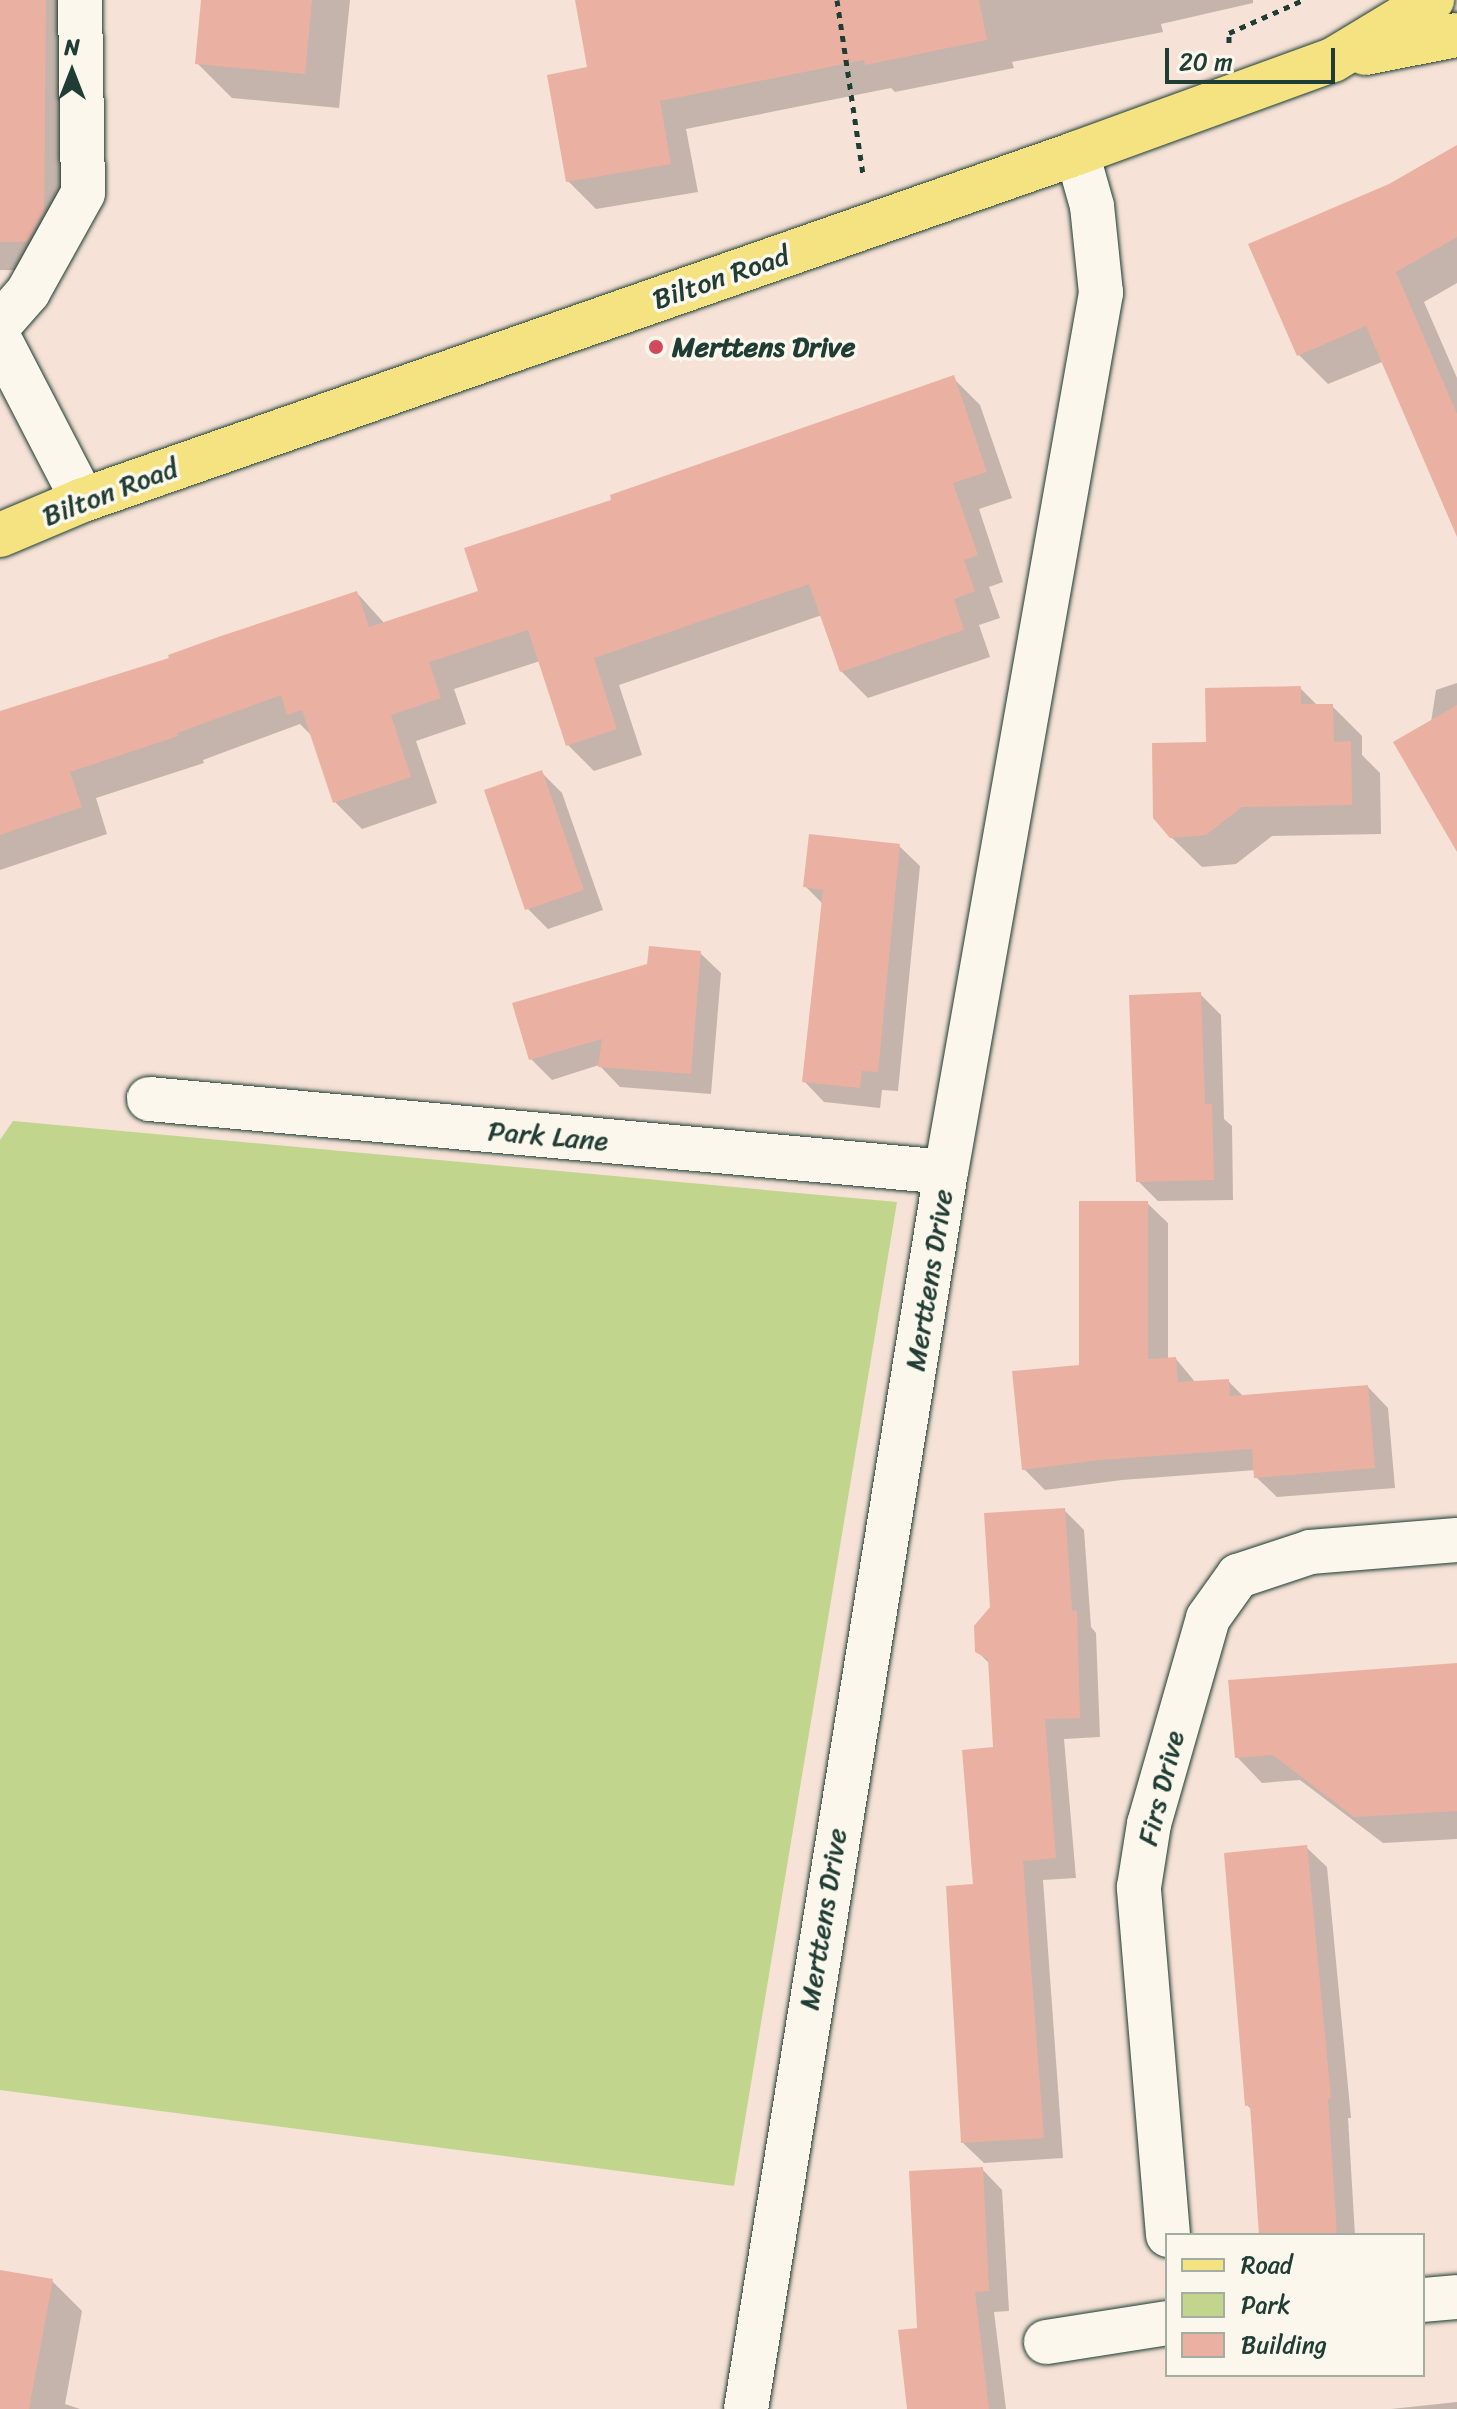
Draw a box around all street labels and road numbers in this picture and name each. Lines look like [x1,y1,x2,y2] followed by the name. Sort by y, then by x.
[648,239,794,317] street label: Bilton Road
[38,451,182,533] street label: Bilton Road
[486,1114,610,1158] street label: Park Lane
[898,1187,960,1373] street label: Merttens Drive
[1130,1727,1192,1849] street label: Firs Drive
[792,1826,854,2012] street label: Merttens Drive

